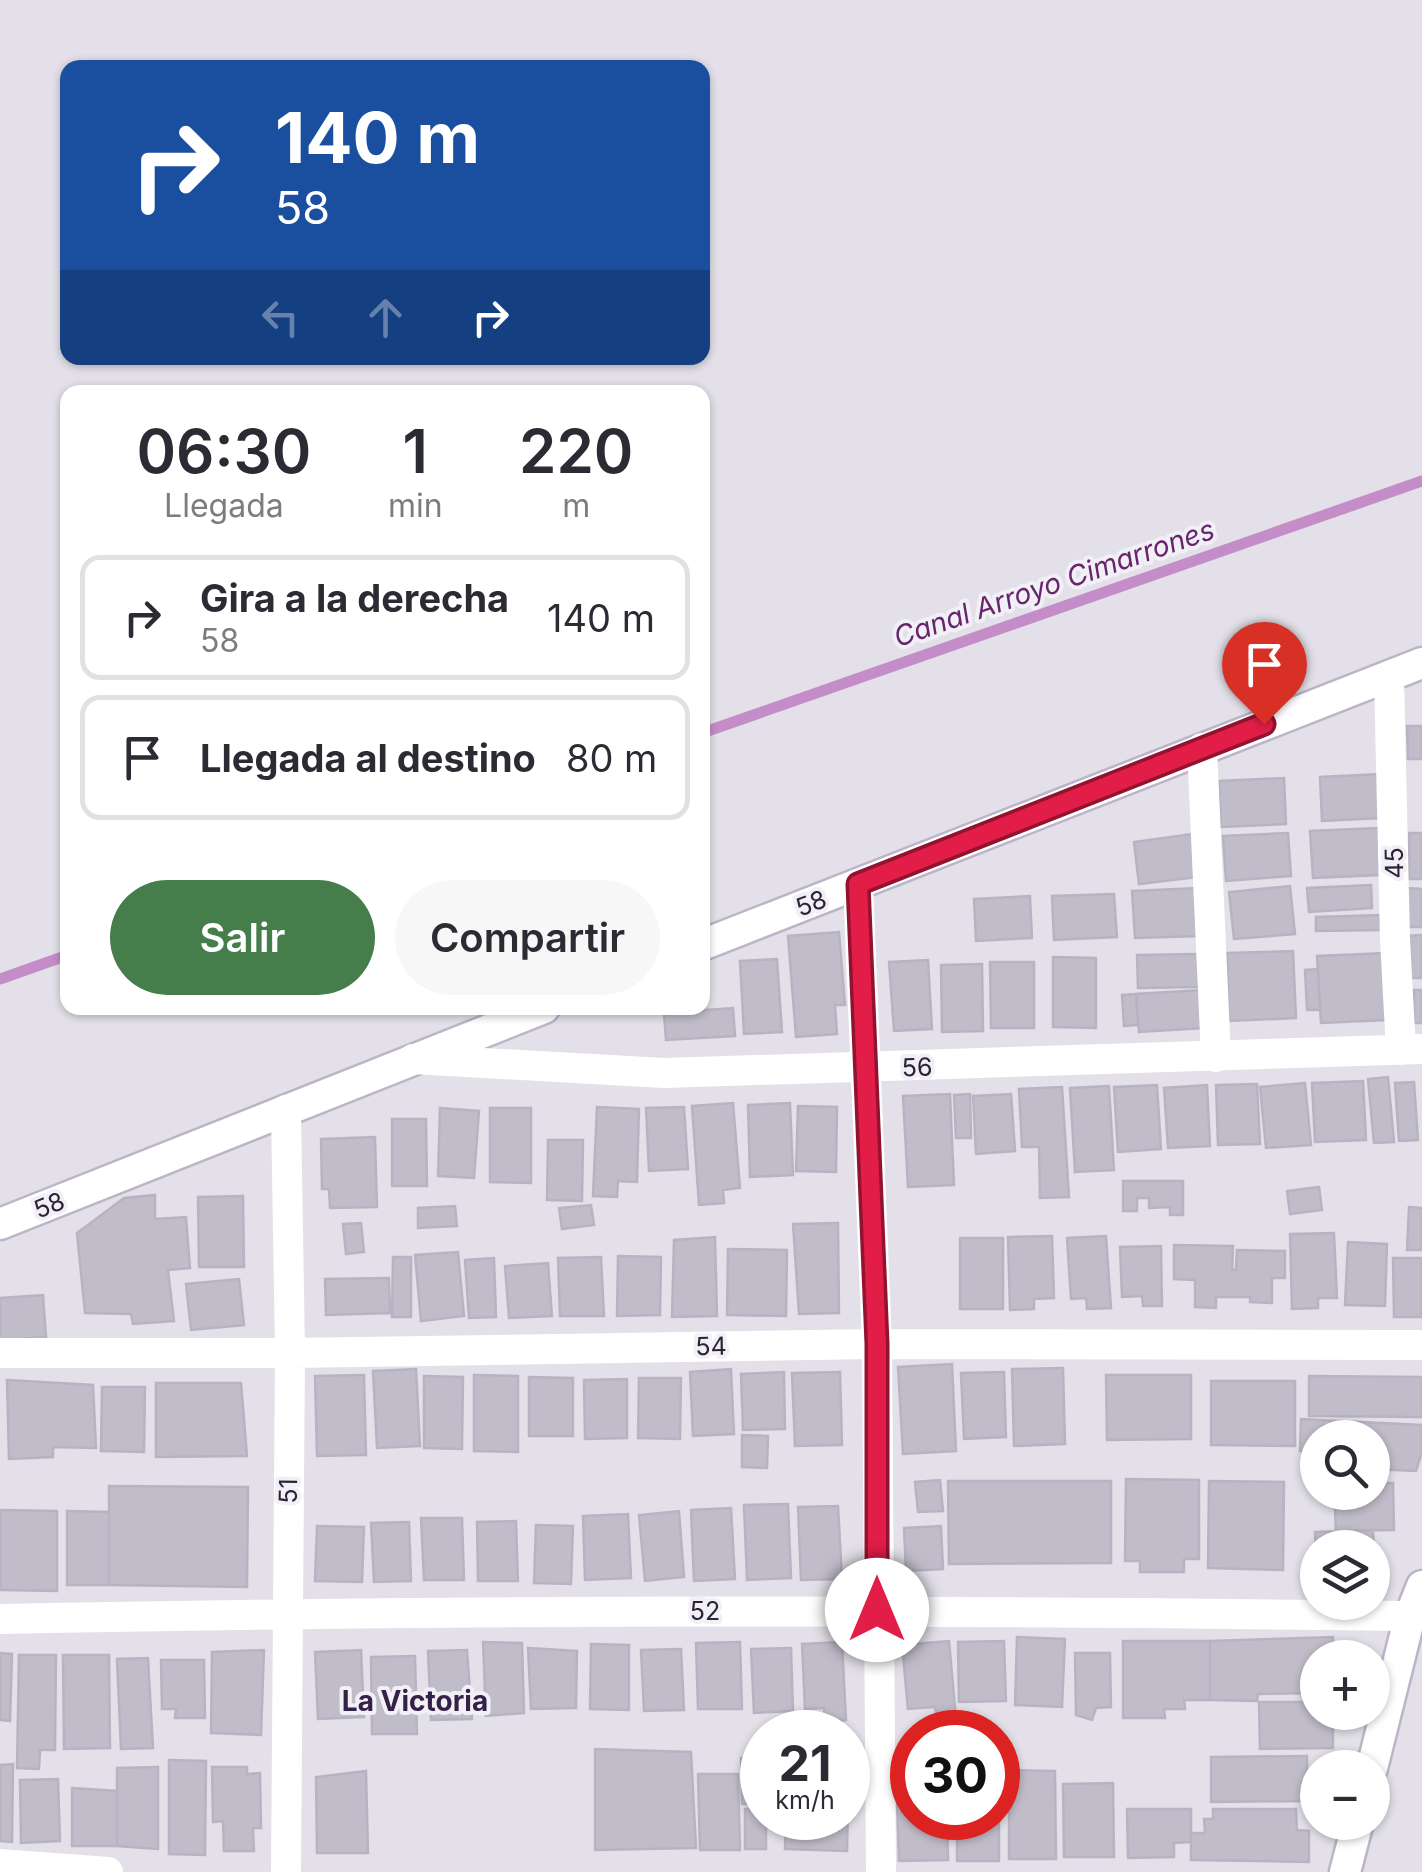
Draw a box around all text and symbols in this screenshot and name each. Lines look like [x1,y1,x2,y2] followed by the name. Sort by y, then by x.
[275,95,480,180] text: 140 m
[110,100,240,230] icon: right
[275,180,330,235] text: 58
[253,290,308,345] icon: left
[358,290,413,345] icon: ahead
[463,290,518,345] icon: right
[137,415,311,487] text: 06:30
[403,415,428,487] text: 1
[519,415,633,487] text: 220
[164,486,284,525] text: Llegada
[388,486,443,525] text: min
[562,486,590,525] text: m
[889,512,1219,654] water label: Canal Arroyo Cimarrones
[200,575,509,621] text: Gira a la derecha
[115,590,170,645] icon: right
[547,595,655,641] text: 140 m
[200,621,239,660] text: 58
[1222,622,1307,725] pin
[1237,637,1292,692] icon: arrive
[115,730,170,785] icon: arrive
[200,735,536,781] text: Llegada al destino
[566,735,657,781] text: 80 m
[1379,847,1409,879] street label: 45
[110,880,375,995] button: Salir
[395,880,660,995] button: Compartir
[791,884,831,922] street label: 58
[901,1051,933,1083] street label: 56
[29,1185,69,1225] street label: 58
[695,1331,727,1361] street label: 54
[1300,1420,1390,1840] map controls
[1300,1420,1390,1510] button: search
[273,1478,303,1504] street label: 51
[1300,1530,1390,1620] button: layers
[825,1558,929,1662] position arrow
[690,1596,720,1626] street label: 52
[1300,1640,1390,1730] button: +
[342,1684,488,1718] district label: La Victoria
[890,1710,1020,1840] speed limit sign: 30
[778,1733,832,1793] text: 21
[1300,1750,1390,1840] button: −
[775,1785,835,1815] text: km/h

